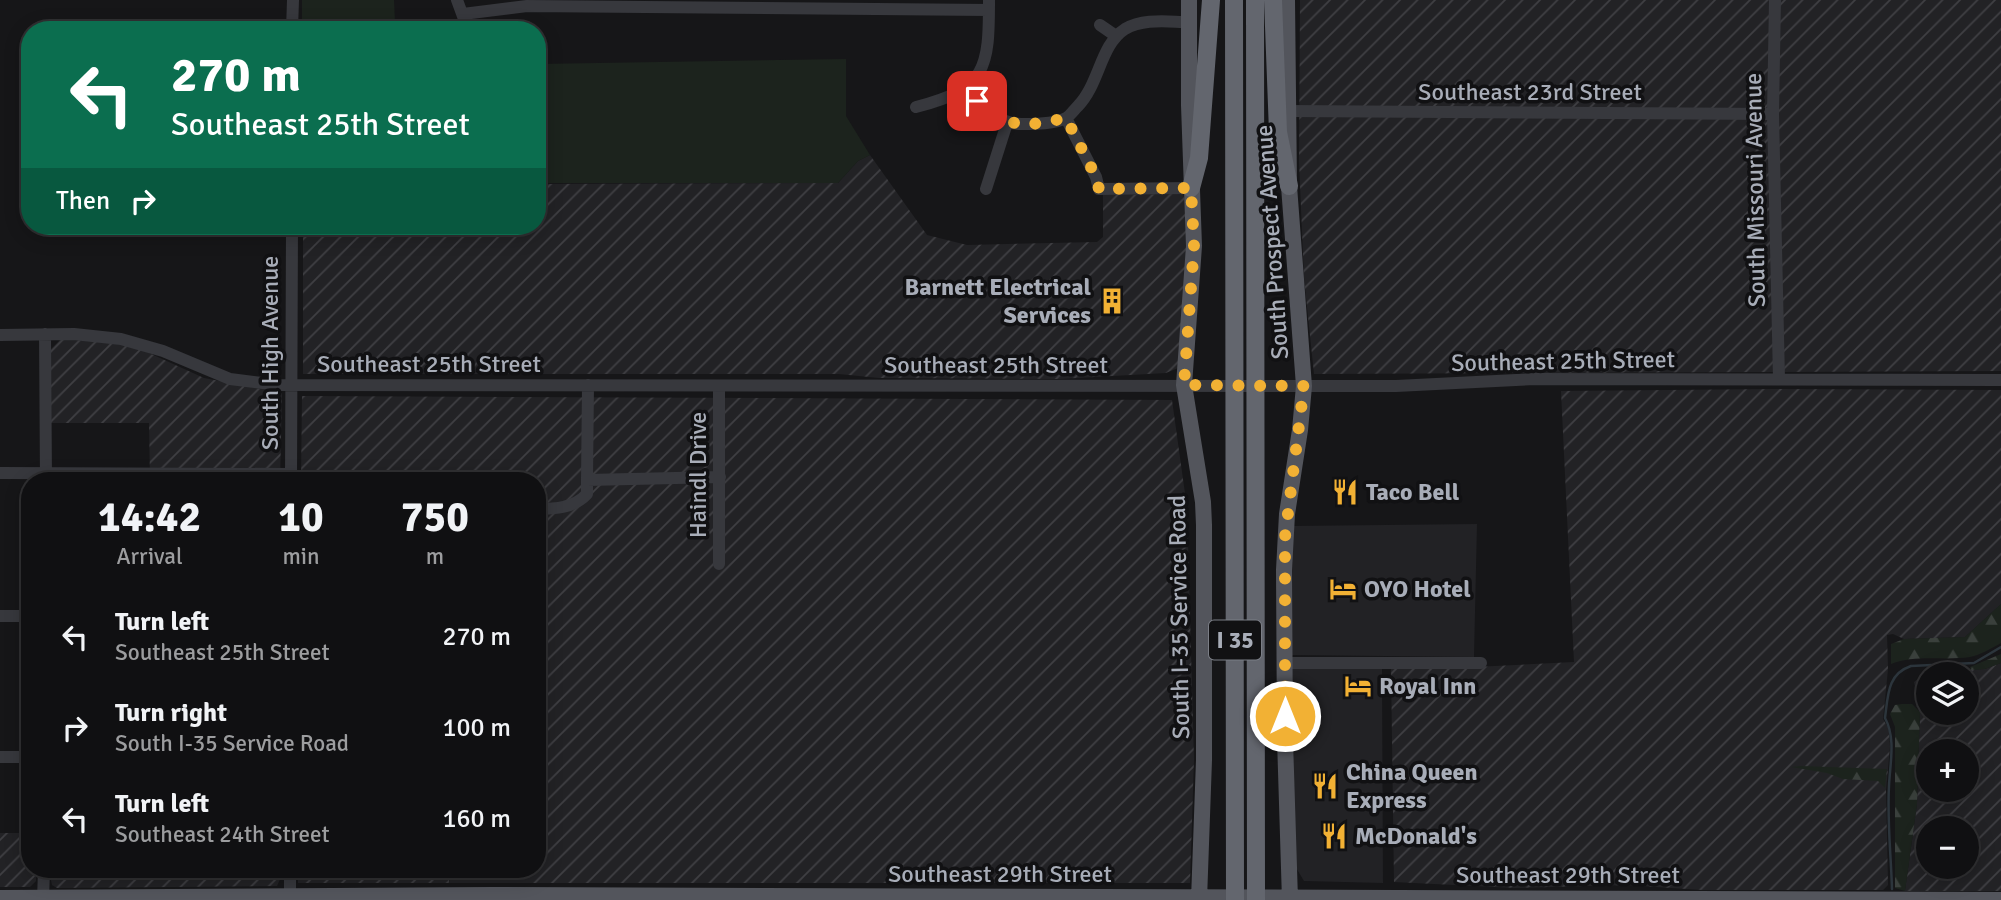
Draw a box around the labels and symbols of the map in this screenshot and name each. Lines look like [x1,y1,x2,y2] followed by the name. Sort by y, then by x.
[947,71,1007,131] pin
[1738,73,1772,307] street label: South Missouri Avenue
[1418,77,1642,107] street label: Southeast 23rd Street
[1249,124,1295,360] street label: South Prospect Avenue
[255,256,285,450] street label: South High Avenue
[904,272,1091,330] place label: Barnett Electrical Services
[1097,286,1127,316] building icon: Barnett Electrical Services
[1451,344,1675,378] street label: Southeast 25th Street
[317,349,541,379] street label: Southeast 25th Street
[884,350,1108,380] street label: Southeast 25th Street
[683,412,713,538] street label: Haindl Drive
[1330,477,1360,507] restaurant icon: Taco Bell
[1366,477,1460,507] place label: Taco Bell
[1162,495,1196,739] street label: South I-35 Service Road
[1328,574,1358,604] hotel icon: OYO Hotel
[1364,574,1471,604] place label: OYO Hotel
[1209,620,1261,660] road number: I 35
[1343,671,1373,701] hotel icon: Royal Inn
[1379,671,1476,701] place label: Royal Inn
[1248,679,1322,753] position arrow
[1346,757,1478,815] place label: China Queen Express
[1310,771,1340,801] restaurant icon: China Queen Express
[1319,821,1349,851] restaurant icon: McDonald's
[1355,821,1477,851] place label: McDonald's
[888,859,1112,889] street label: Southeast 29th Street
[1456,860,1680,890] street label: Southeast 29th Street

